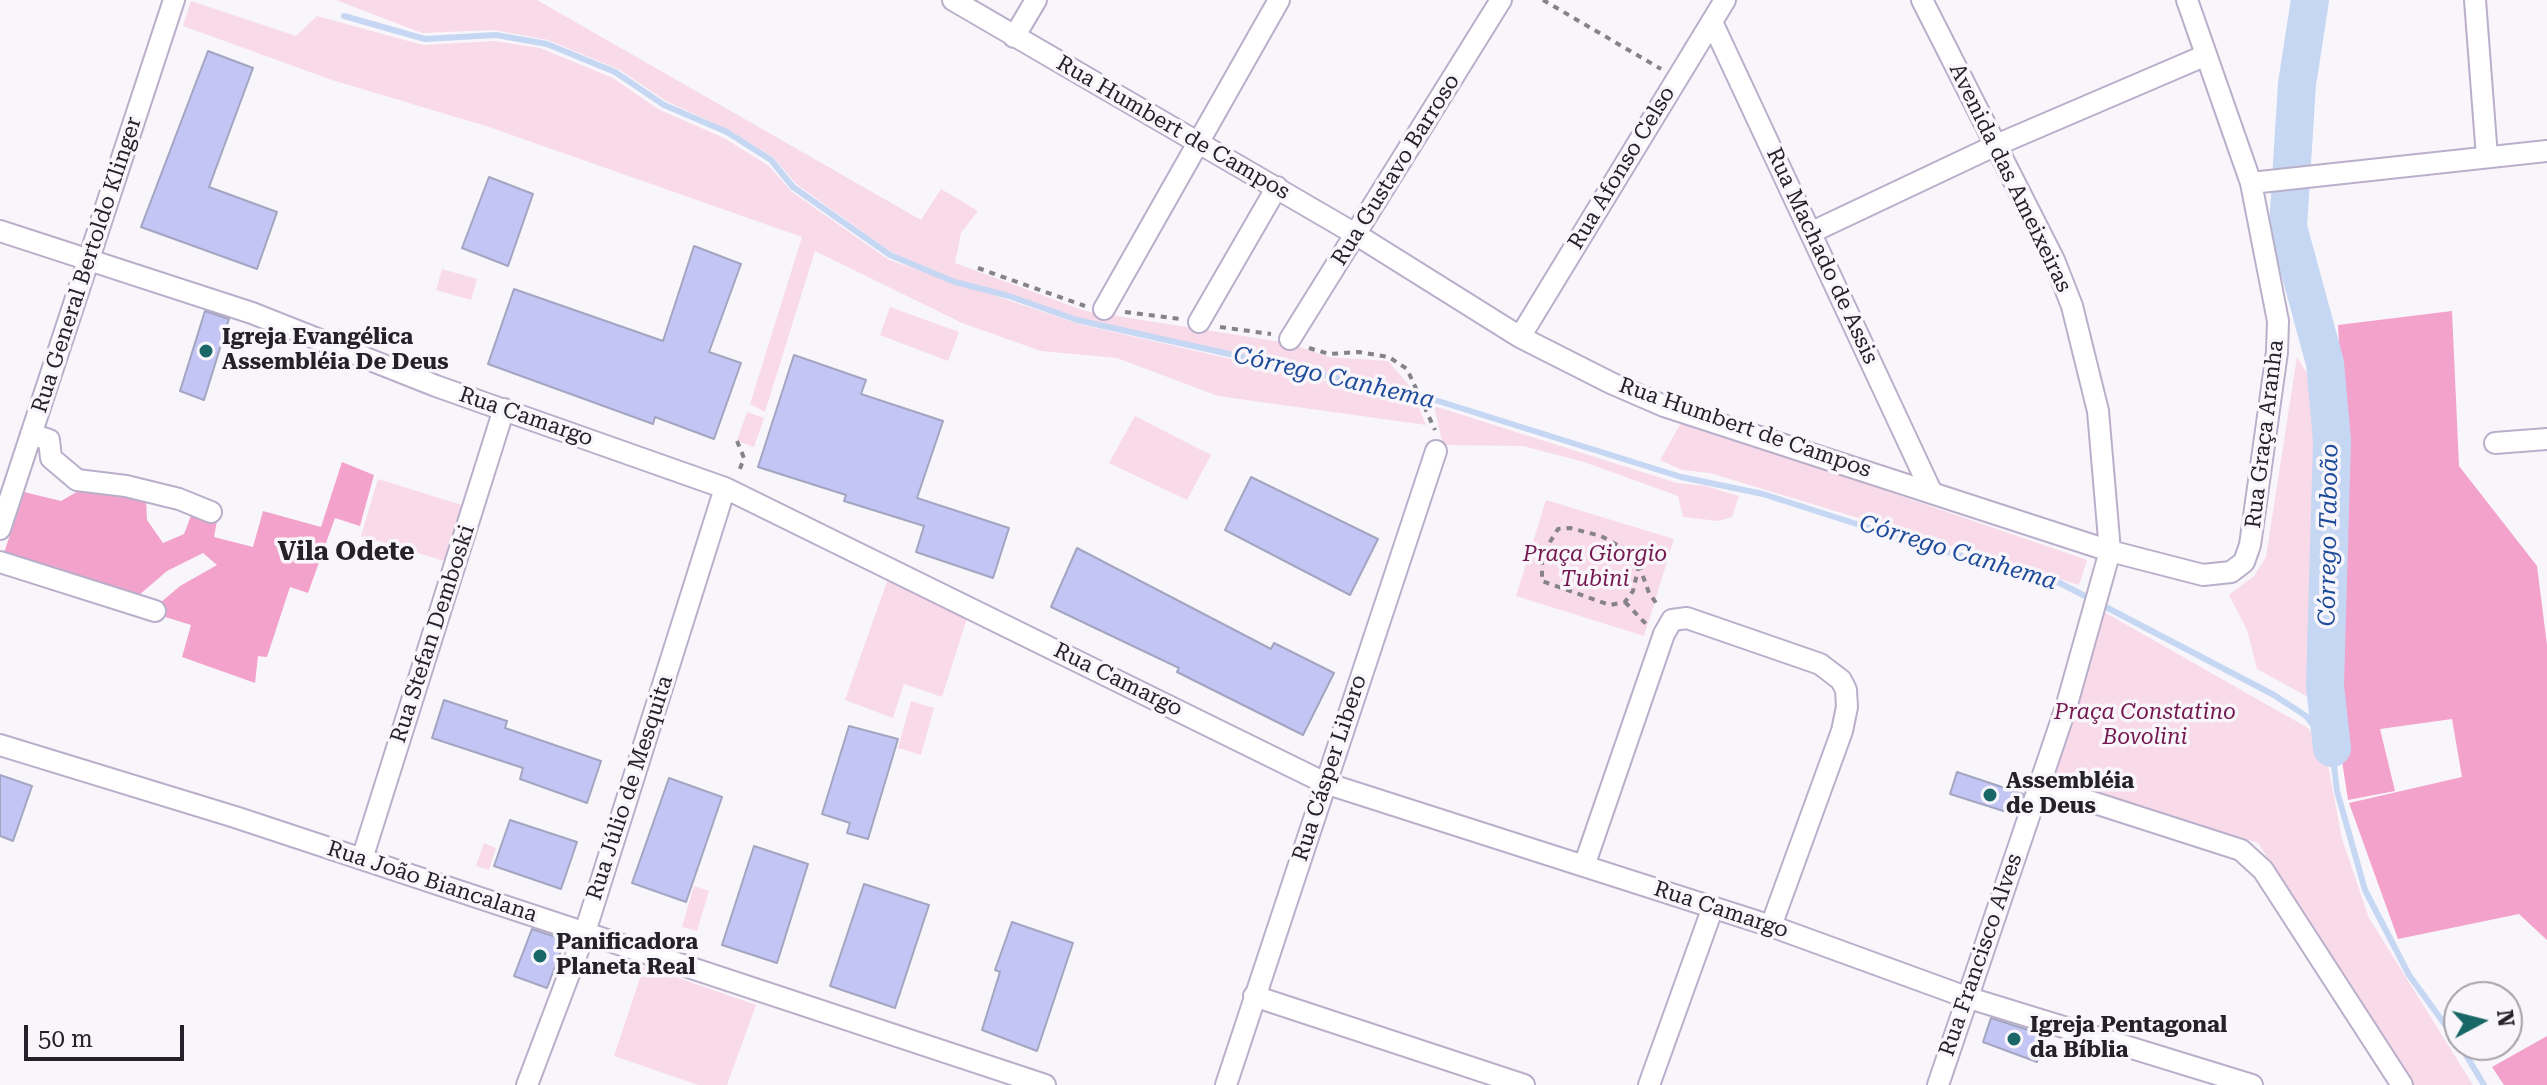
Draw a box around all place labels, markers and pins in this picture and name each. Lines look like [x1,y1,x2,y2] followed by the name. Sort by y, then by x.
[222,325,449,376] place label: Igreja Evangélica Assembléia De Deus
[197,342,215,360] marker: Igreja Evangélica Assembléia De Deus
[2006,769,2134,820] place label: Assembléia de Deus
[1981,786,1999,804] marker: Assembléia de Deus
[556,930,698,982] place label: Panificadora Planeta Real
[531,947,549,965] marker: Panificadora Planeta Real
[2030,1013,2227,1064] place label: Igreja Pentagonal da Bíblia
[2005,1030,2023,1048] marker: Igreja Pentagonal da Bíblia

